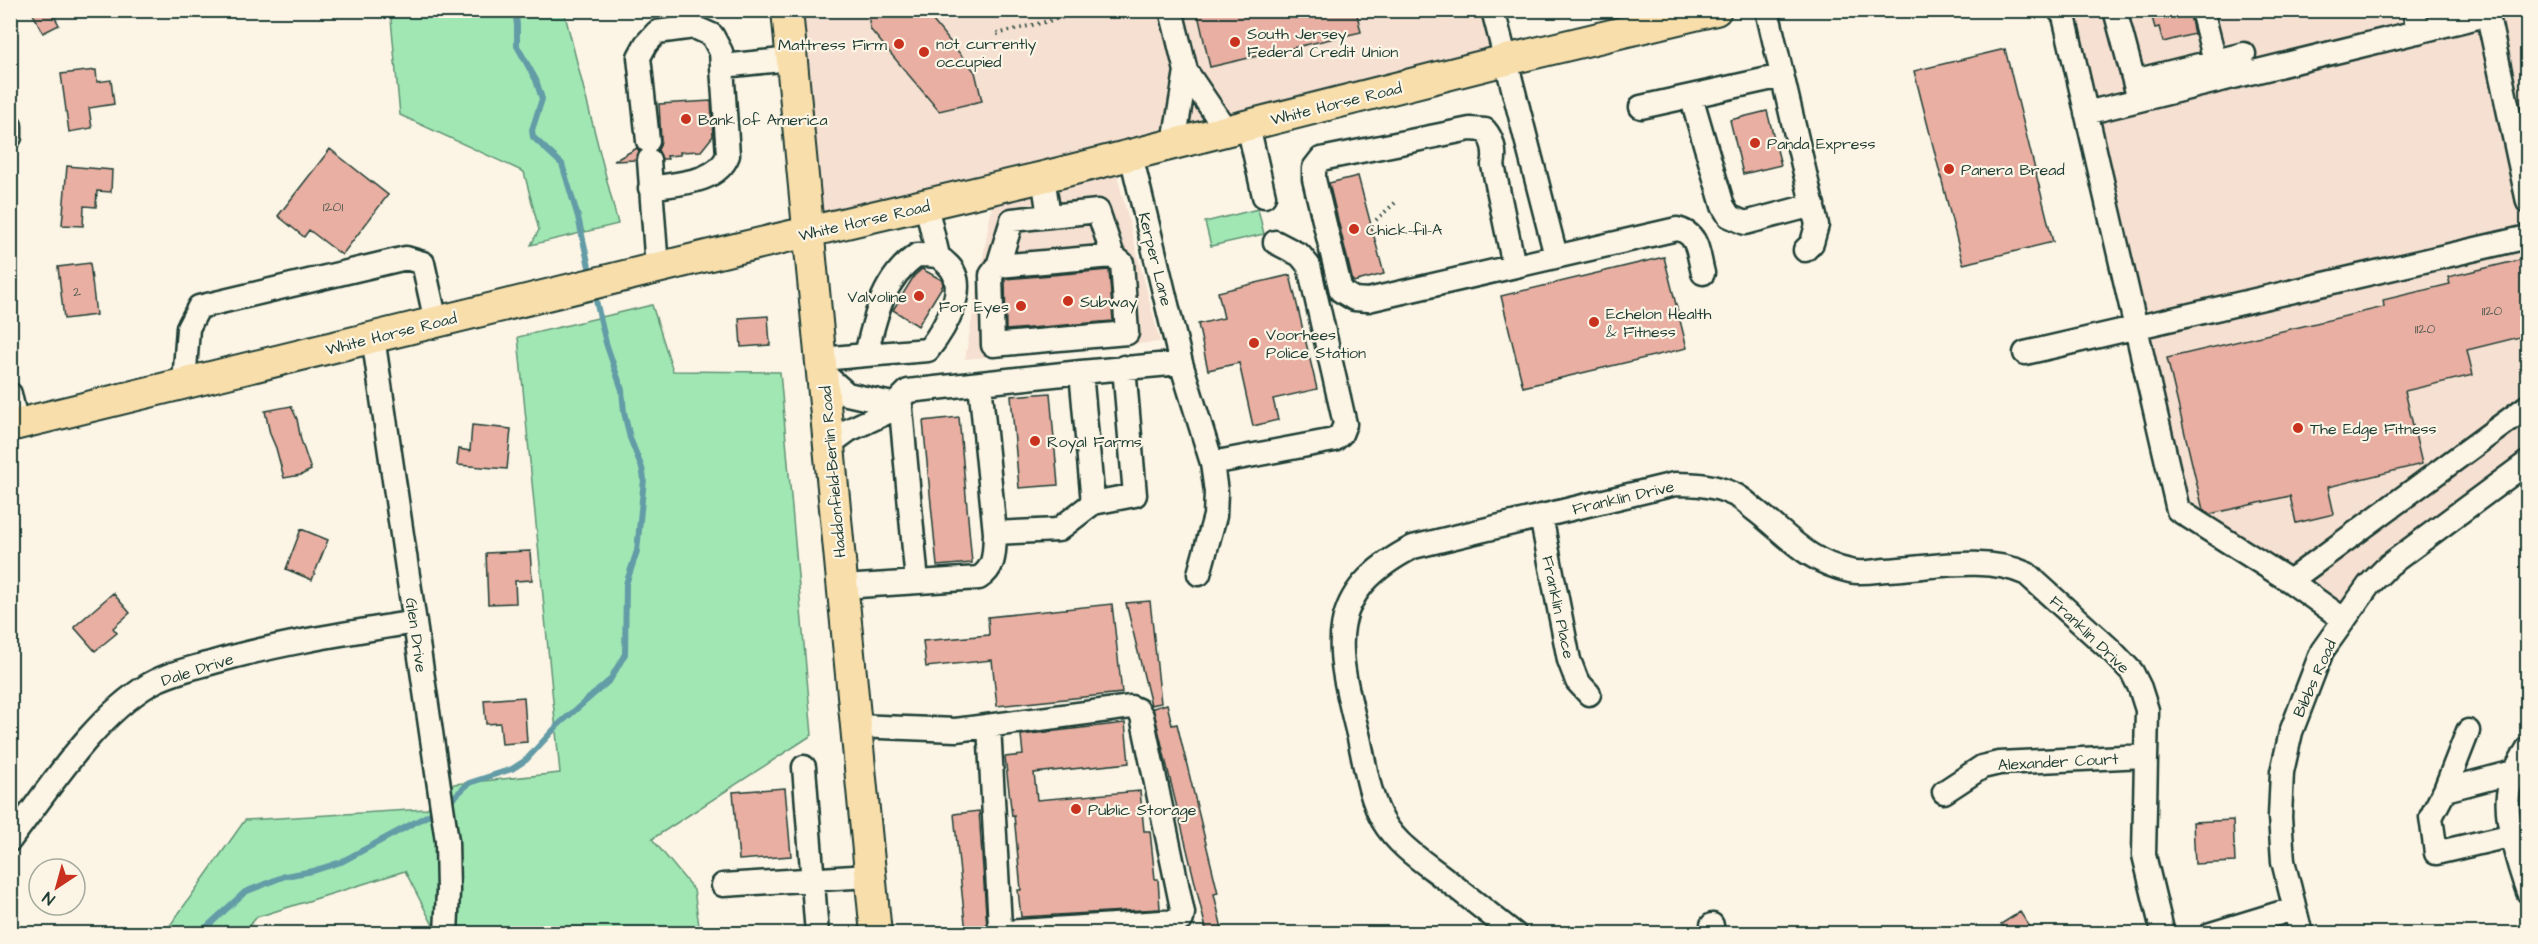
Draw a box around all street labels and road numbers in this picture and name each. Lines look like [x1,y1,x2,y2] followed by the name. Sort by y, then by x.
[1268,77,1404,131] street label: White Horse Road
[796,195,932,247] street label: White Horse Road
[1133,210,1177,309] street label: Kerper Lane
[323,307,459,361] street label: White Horse Road
[815,385,851,559] street label: Haddonfield-Berlin Road
[1570,476,1677,520] street label: Franklin Drive
[1536,554,1580,661] street label: Franklin Place
[2044,591,2135,679] street label: Franklin Drive
[400,596,432,674] street label: Glen Drive
[2288,636,2342,721] street label: Bibbs Road
[158,648,237,692] street label: Dale Drive
[1997,748,2120,776] street label: Alexander Court

